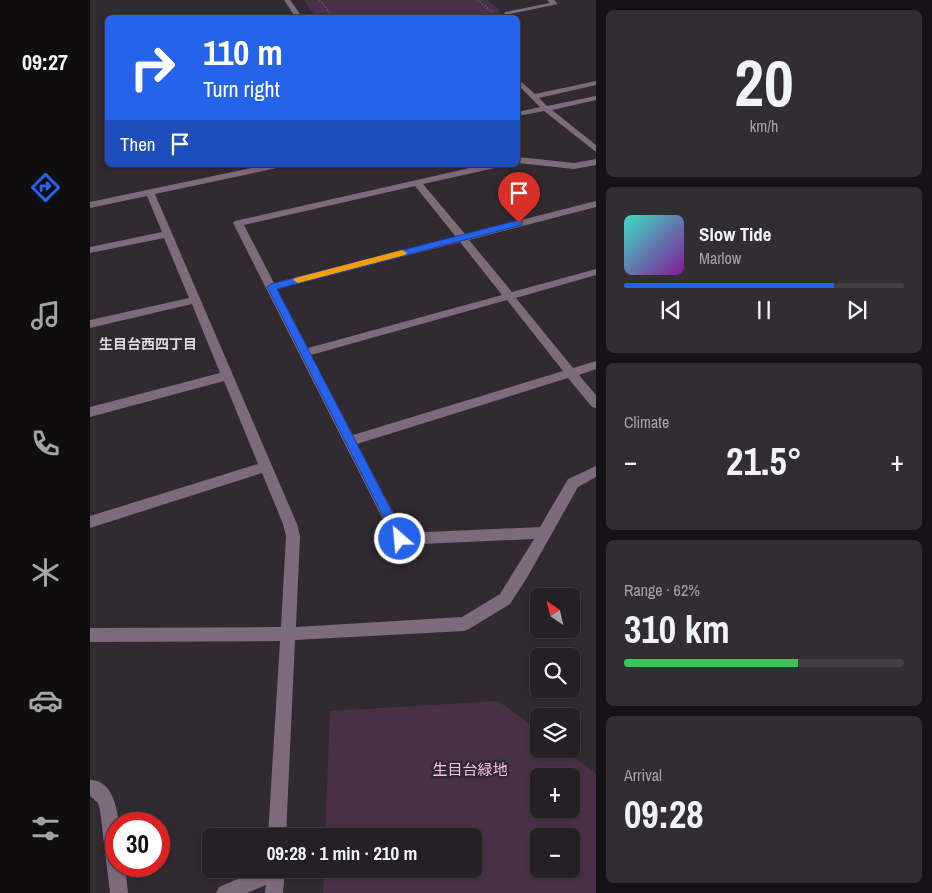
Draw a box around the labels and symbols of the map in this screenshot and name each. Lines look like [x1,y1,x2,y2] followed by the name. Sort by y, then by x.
[498,172,540,223] pin
[99,335,197,353] district label: 生目台西四丁目
[373,512,425,564] position arrow
[530,588,580,638] north arrow
[432,759,508,780] park label: 生目台緑地
[105,812,170,877] speed limit sign: 30

